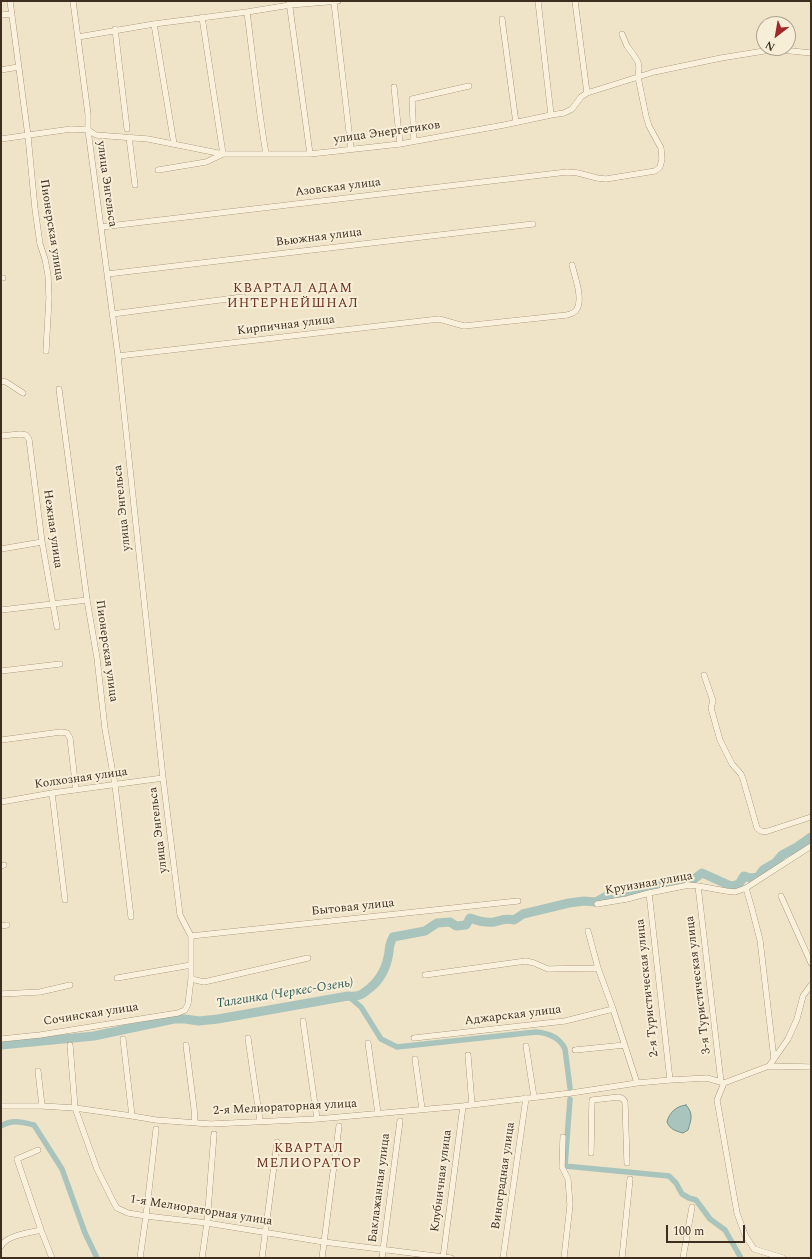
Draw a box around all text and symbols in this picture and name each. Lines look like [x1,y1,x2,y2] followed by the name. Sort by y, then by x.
[756,16,796,56] north arrow
[762,36,778,55] text: N
[333,118,441,148] street label: улица Энергетиков
[93,140,119,228] street label: улица Энгельса
[294,176,382,200] street label: Азовская улица
[36,178,66,282] street label: Пионерская улица
[275,226,363,250] street label: Вьюжная улица
[227,281,359,312] district label: КВАРТАЛ АДАМ ИНТЕРНЕЙШНАЛ
[236,313,336,339] street label: Кирпичная улица
[111,464,135,552] street label: улица Энгельса
[39,489,65,569] street label: Нежная улица
[92,599,120,703] street label: Пионерская улица
[34,765,128,793] street label: Колхозная улица
[147,786,171,874] street label: улица Энгельса
[604,869,694,899] street label: Круизная улица
[311,896,395,920] street label: Бытовая улица
[683,915,715,1055] street label: 3-я Туристическая улица
[634,918,662,1058] street label: 2-я Туристическая улица
[215,975,355,1013] water label: Талгинка (Черкес-Озень)
[43,1000,139,1030] street label: Сочинская улица
[464,1003,562,1029] street label: Аджарская улица
[213,1097,357,1119] street label: 2-я Мелиораторная улица
[489,1121,519,1231] street label: Виноградная улица
[429,1129,455,1233] street label: Клубничная улица
[366,1133,394,1243] street label: Баклажанная улица
[256,1141,362,1172] district label: КВАРТАЛ МЕЛИОРАТОР
[129,1193,273,1229] street label: 1-я Мелиораторная улица
[668,1217,747,1243] scale bar
[673,1222,704,1241] text: 100 m

